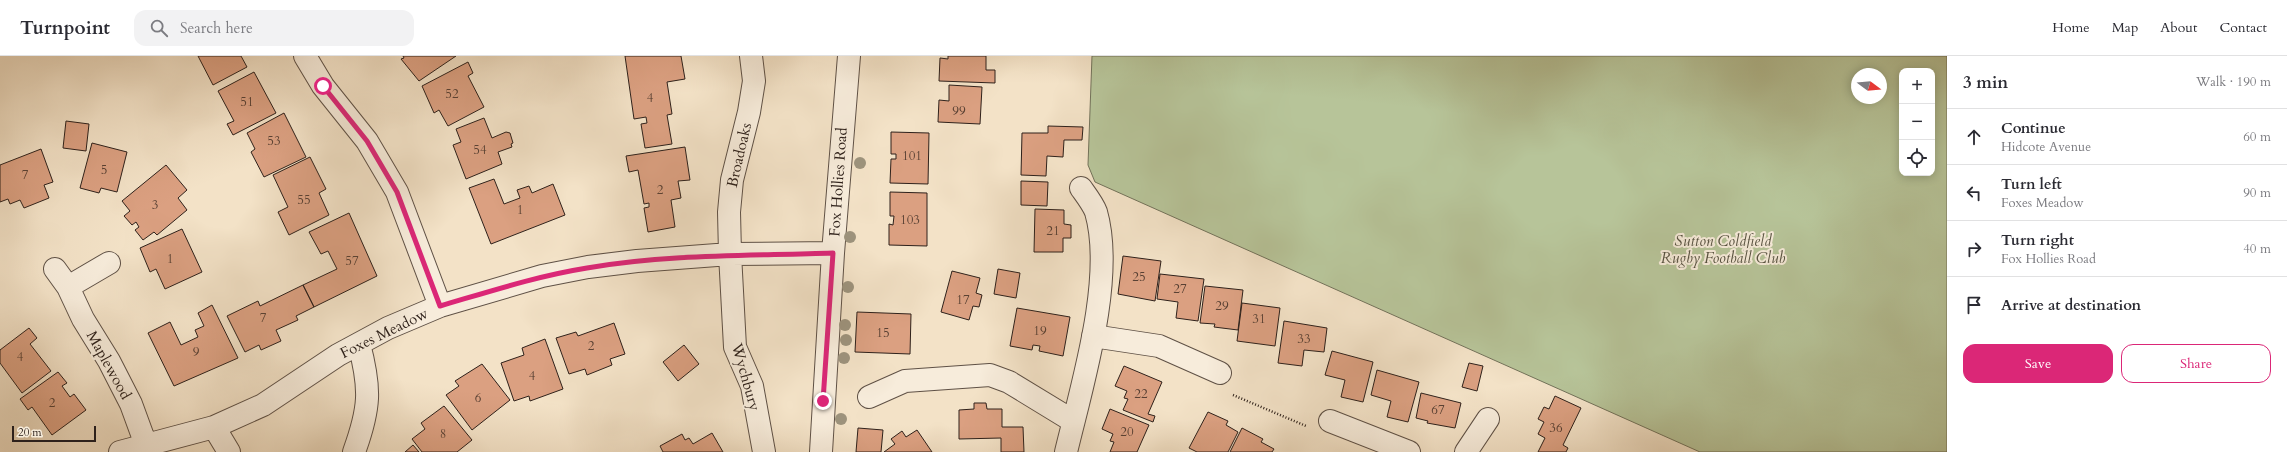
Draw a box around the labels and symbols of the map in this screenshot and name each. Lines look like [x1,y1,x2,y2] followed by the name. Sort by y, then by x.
[1851,68,1887,104] north arrow
[314,77,332,95] route start
[445,85,459,103] house number: 52
[647,89,654,107] house number: 4
[240,93,254,111] house number: 51
[952,102,966,120] house number: 99
[722,121,756,189] street label: Broadoaks
[824,127,852,237] street label: Fox Hollies Road
[267,132,281,150] house number: 53
[473,141,487,159] house number: 54
[902,147,922,165] house number: 101
[101,161,107,179] house number: 5
[22,166,29,184] house number: 7
[657,181,664,199] house number: 2
[297,191,311,209] house number: 55
[152,196,158,214] house number: 3
[517,201,523,219] house number: 1
[900,211,920,229] house number: 103
[1046,222,1060,240] house number: 21
[1661,231,1786,268] park label: Sutton Coldfield Rugby Football Club
[167,250,173,268] house number: 1
[345,252,359,270] house number: 57
[1132,268,1146,286] house number: 25
[1173,280,1187,298] house number: 27
[956,291,970,309] house number: 17
[1215,297,1229,315] house number: 29
[337,303,431,363] street label: Foxes Meadow
[260,309,267,327] house number: 7
[1252,310,1266,328] house number: 31
[1033,322,1047,340] house number: 19
[876,324,890,342] house number: 15
[82,327,136,403] street label: Maplewood
[1297,330,1311,348] house number: 33
[588,337,595,355] house number: 2
[727,340,765,413] street label: Wychbury
[193,343,200,361] house number: 9
[17,348,24,366] house number: 4
[529,367,536,385] house number: 4
[1134,385,1148,403] house number: 22
[475,389,482,407] house number: 6
[814,392,832,410] route end
[49,394,56,412] house number: 2
[1431,401,1445,419] house number: 67
[1549,419,1563,437] house number: 36
[1120,423,1134,441] house number: 20
[12,424,96,443] scale bar
[440,425,446,443] house number: 8

